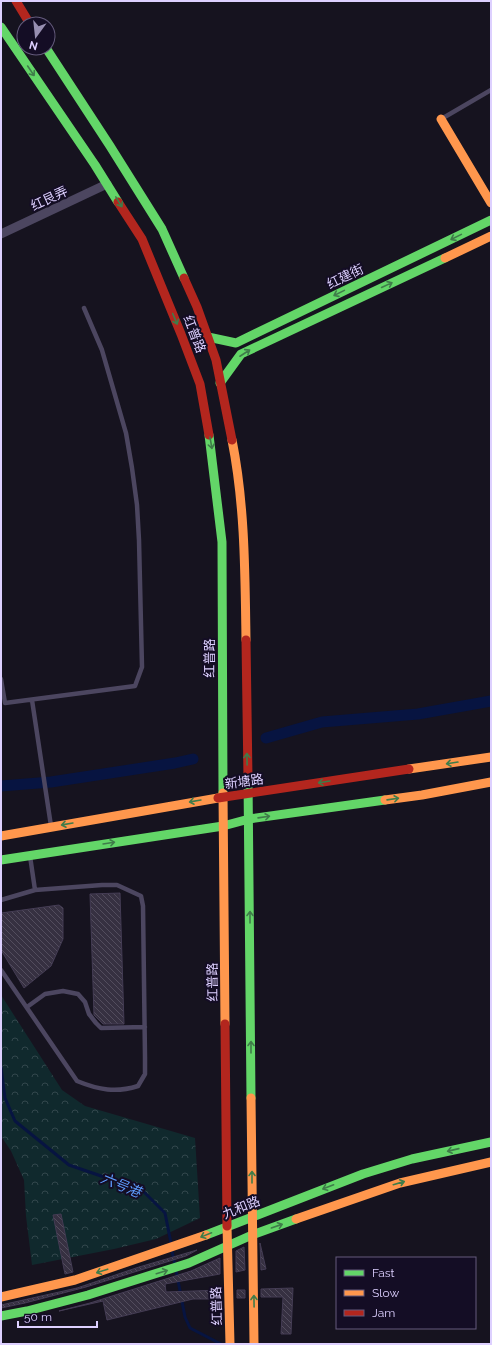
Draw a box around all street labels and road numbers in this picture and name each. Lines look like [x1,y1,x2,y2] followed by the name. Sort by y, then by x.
[28,183,70,213] street label: 红艮弄
[324,261,366,292] street label: 红建街
[181,313,209,355] street label: 红普路
[202,638,217,678] street label: 红普路
[224,771,264,792] street label: 新塘路
[205,962,220,1002] street label: 红普路
[220,1193,262,1222] street label: 九和路
[208,1286,225,1326] street label: 红普路

